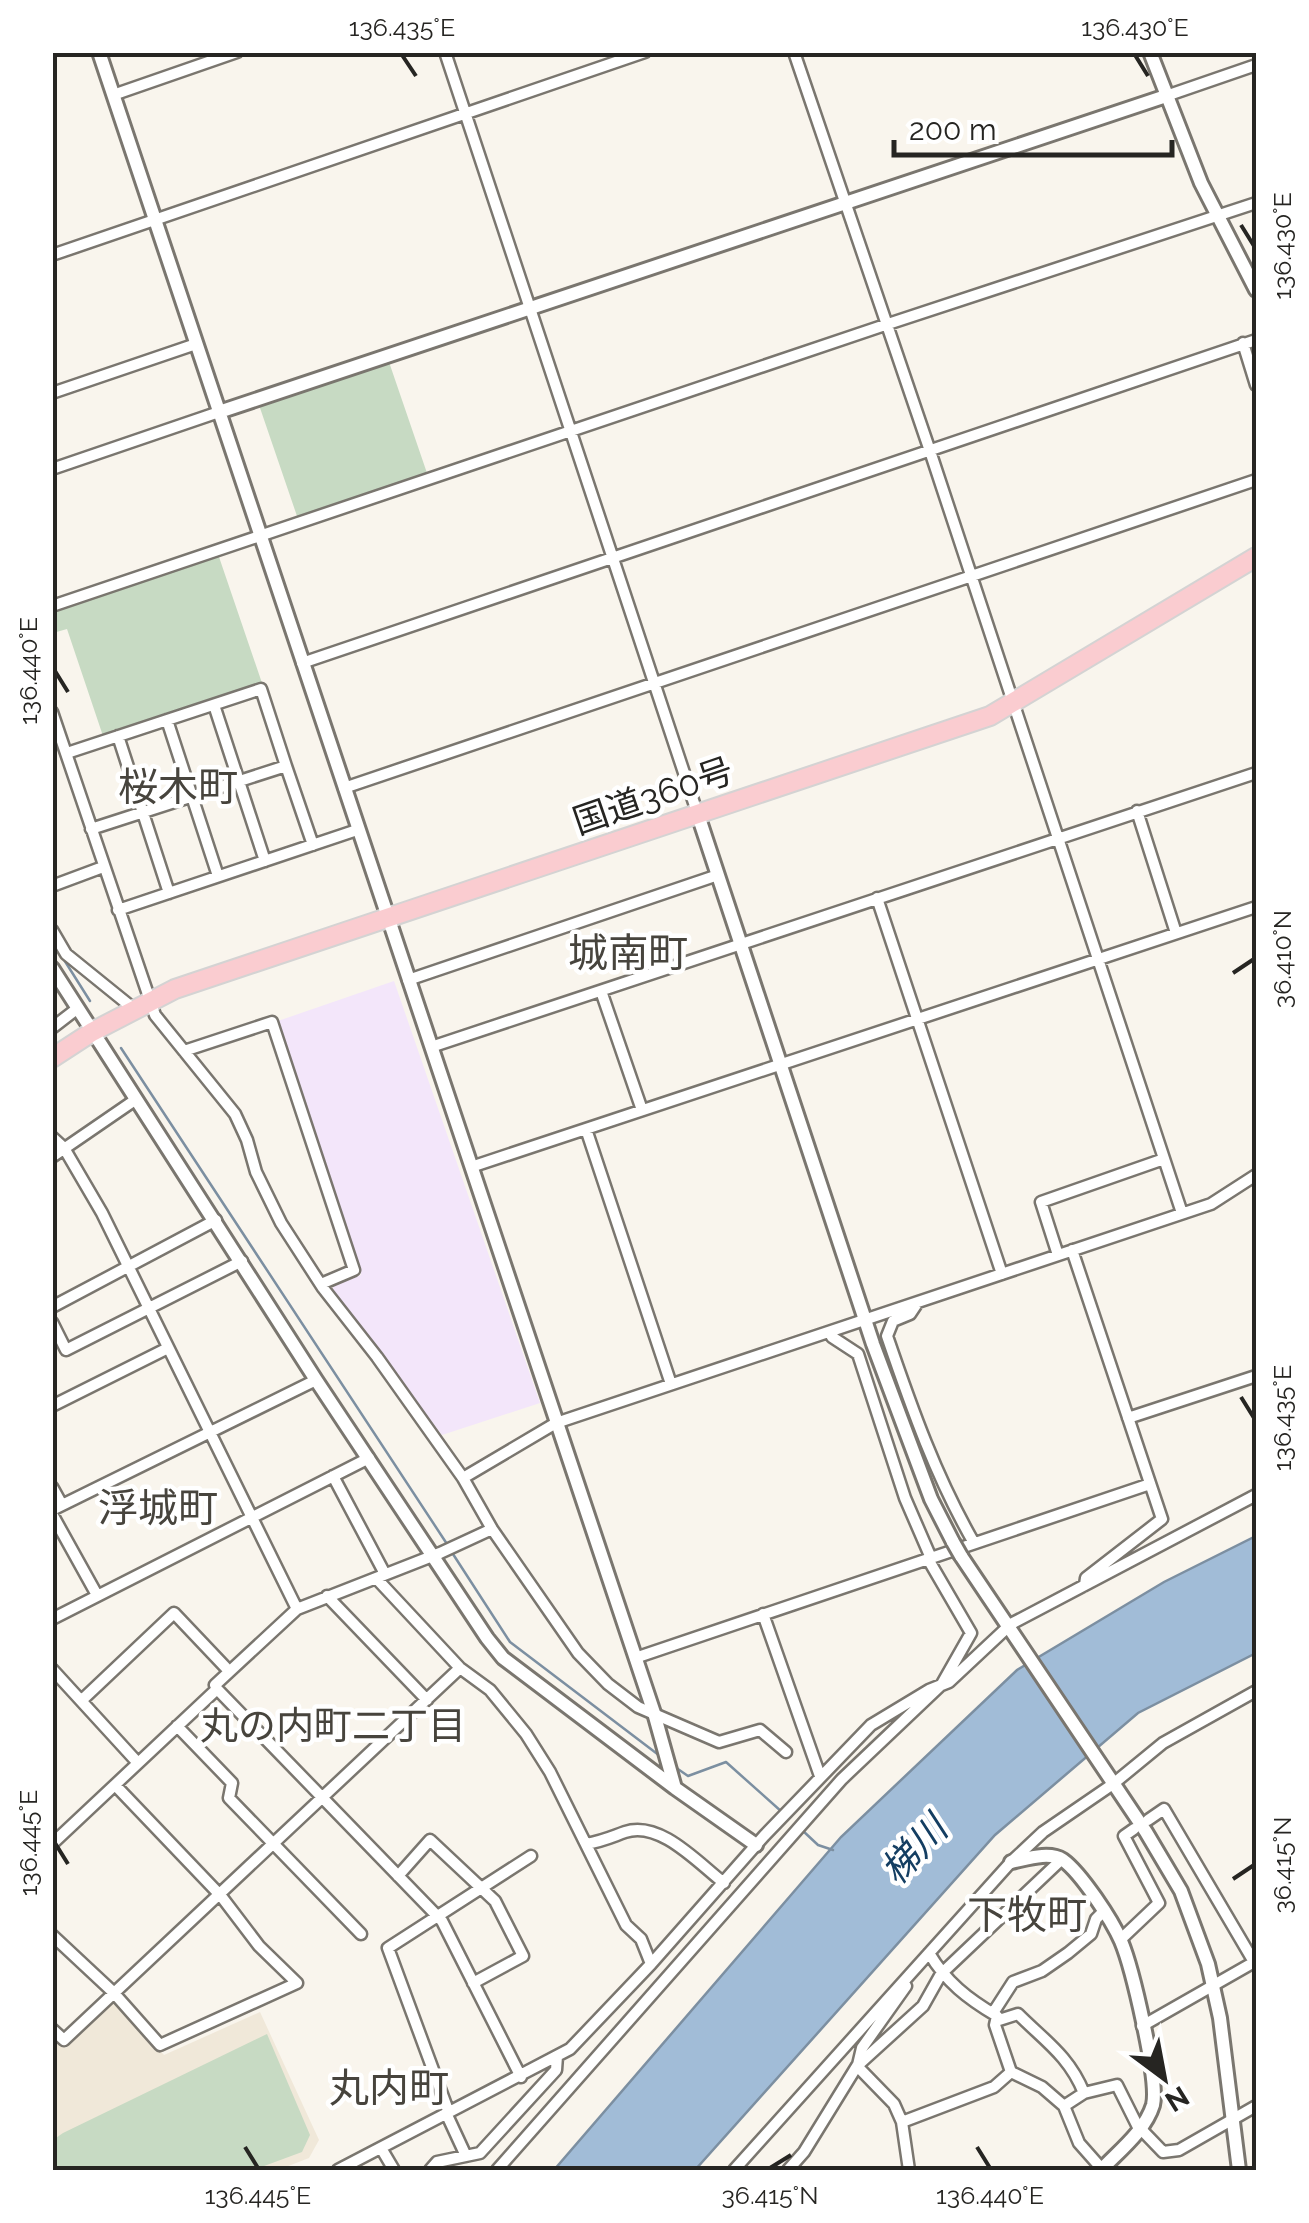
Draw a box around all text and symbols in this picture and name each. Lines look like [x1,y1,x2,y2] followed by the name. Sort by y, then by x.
[349,12,455,42] text: 136.435°E
[1081,12,1189,42] text: 136.430°E
[894,95,1172,157] scale bar
[909,112,997,147] text: 200 m
[1267,192,1297,300] text: 136.430°E
[13,617,43,725] text: 136.440°E
[568,749,738,842] street label: 国道360号
[118,763,238,810] district label: 桜木町
[1267,910,1297,1008] text: 36.410°N
[568,929,688,976] district label: 城南町
[1267,1365,1297,1471] text: 136.435°E
[98,1484,218,1531] district label: 浮城町
[200,1703,466,1748] district label: 丸の内町二丁目
[13,1790,43,1896] text: 136.445°E
[871,1804,959,1893] water label: 梯川
[1267,1816,1297,1914] text: 36.415°N
[967,1891,1087,1938] district label: 下牧町
[1114,2028,1214,2128] north arrow
[329,2064,449,2111] district label: 丸内町
[1159,2079,1195,2118] text: N
[205,2180,311,2210] text: 136.445°E
[721,2180,819,2210] text: 36.415°N
[936,2180,1044,2210] text: 136.440°E

